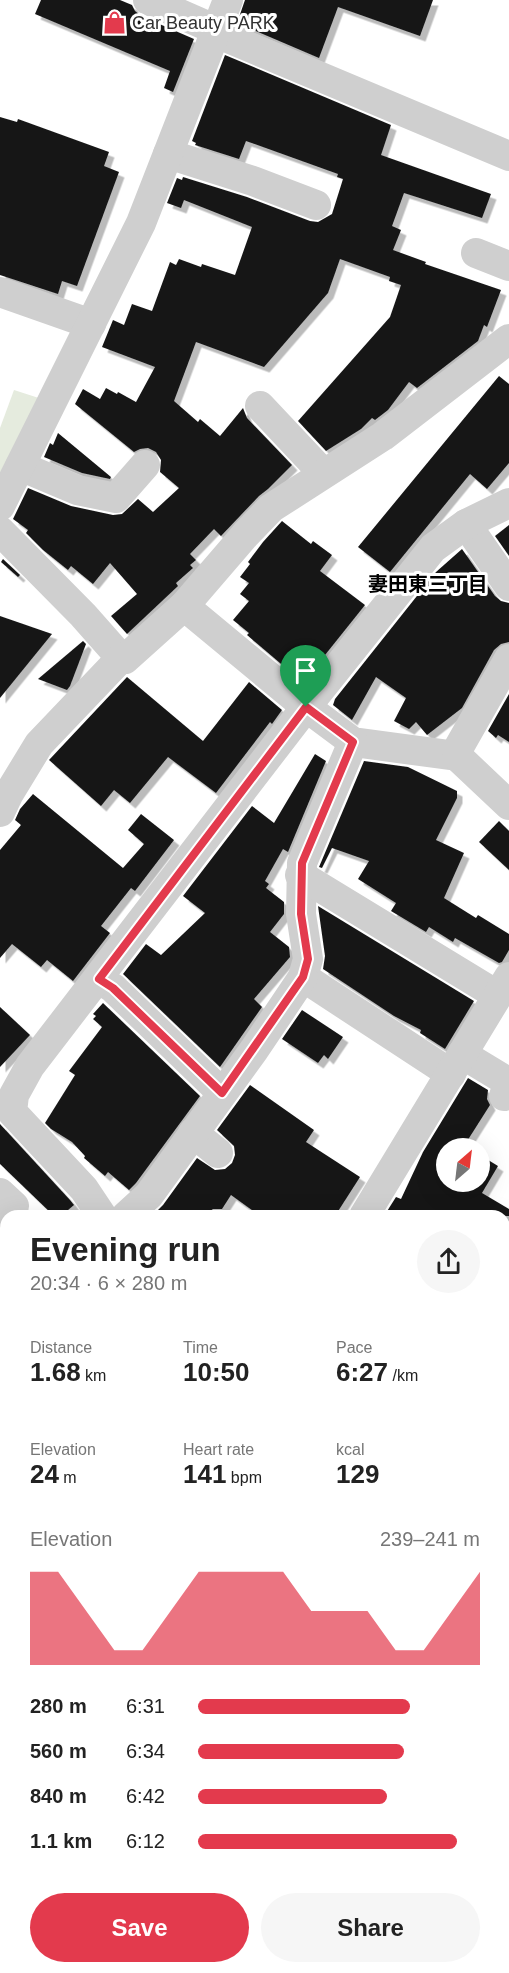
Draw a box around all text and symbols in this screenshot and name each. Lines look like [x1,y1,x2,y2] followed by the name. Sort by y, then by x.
[101,10,127,36] shop icon: Car Beauty PARK
[132,13,275,33] place label: Car Beauty PARK
[368,573,488,595] district label: 妻田東三丁目
[280,645,331,707] pin
[289,654,322,687] icon: arrive
[436,1138,490,1192] north arrow
[436,1138,490,1192] map controls
[417,1230,480,1293] button: share
[30,1231,221,1268] text: Evening run
[30,1272,187,1294] text: 20:34 · 6 × 280 m
[30,1339,92,1356] text: Distance
[183,1339,218,1356] text: Time
[336,1339,372,1356] text: Pace
[30,1357,81,1387] text: 1.68
[183,1357,250,1387] text: 10:50
[336,1357,388,1387] text: 6:27
[81,1367,106,1384] text: km
[388,1367,418,1384] text: /km
[30,1441,96,1458] text: Elevation
[183,1441,254,1458] text: Heart rate
[336,1441,364,1458] text: kcal
[30,1459,59,1489] text: 24
[183,1459,226,1489] text: 141
[336,1459,379,1489] text: 129
[59,1469,77,1486] text: m
[226,1469,262,1486] text: bpm
[30,1528,112,1550] text: Elevation
[380,1528,480,1550] text: 239–241 m
[30,1695,87,1717] text: 280 m
[126,1695,165,1717] text: 6:31
[30,1740,87,1762] text: 560 m
[126,1740,165,1762] text: 6:34
[30,1785,87,1807] text: 840 m
[126,1785,165,1807] text: 6:42
[30,1830,92,1852] text: 1.1 km
[126,1830,165,1852] text: 6:12
[30,1893,249,1962] button: Save
[261,1893,480,1962] button: Share

